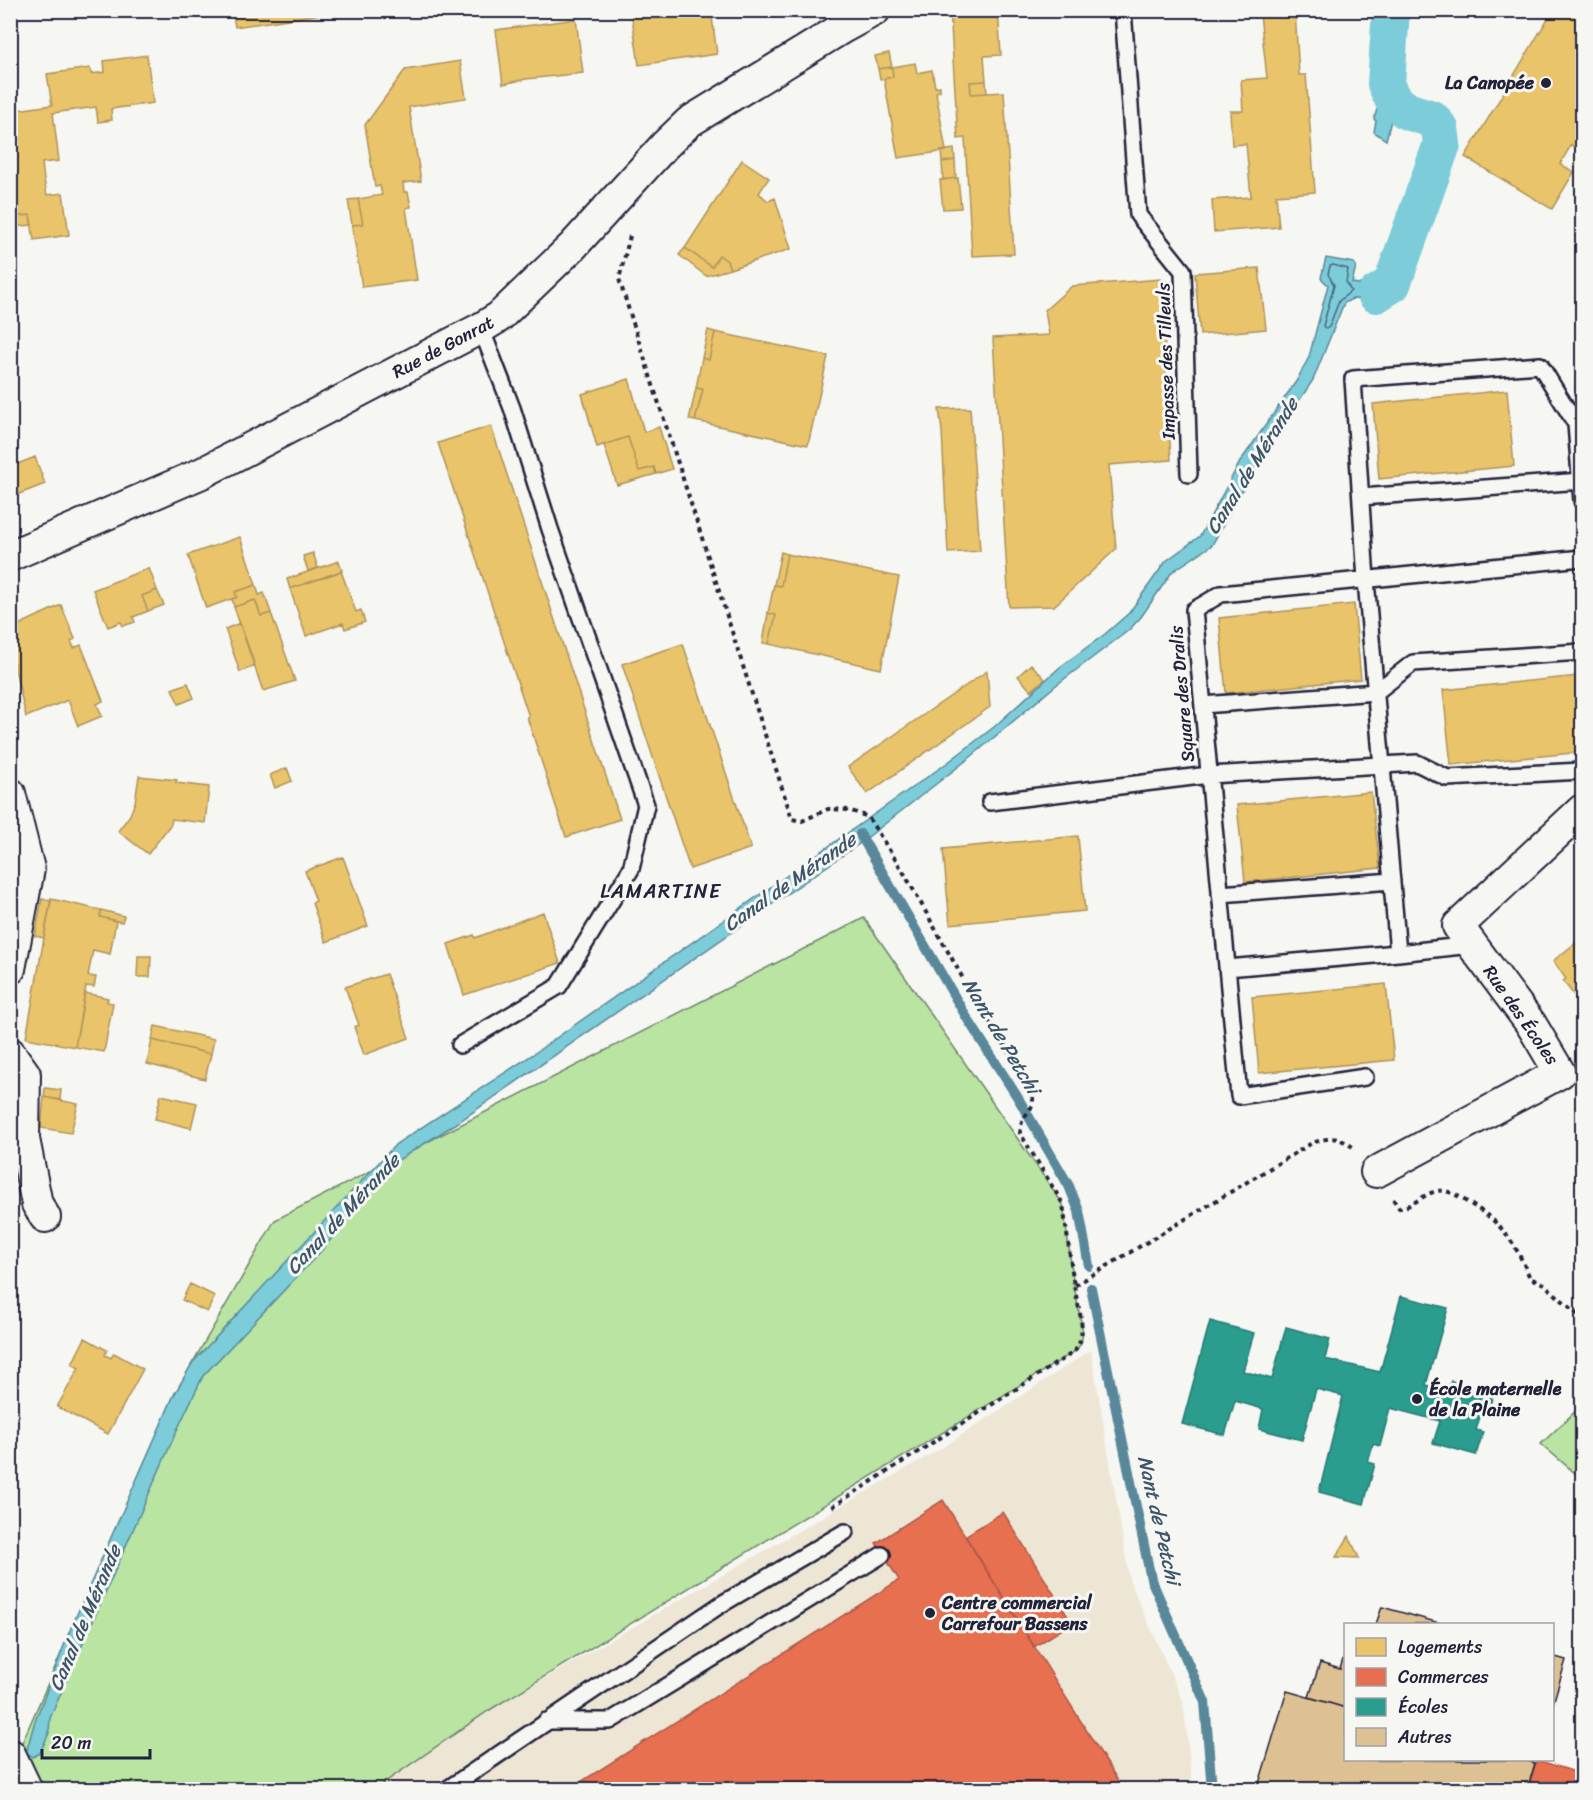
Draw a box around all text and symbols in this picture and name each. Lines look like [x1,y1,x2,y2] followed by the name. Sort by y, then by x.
[1445,67,1535,99] place label: La Canopée
[1539,76,1553,90] marker: La Canopée
[1147,281,1185,441] street label: Impasse des Tilleuls
[386,307,500,387] street label: Rue de Gonrat
[1196,389,1309,541] water label: Canal de Mérande
[1160,624,1204,764] street label: Square des Dralis
[716,822,865,941] water label: Canal de Mérande
[600,874,722,909] district label: LAMARTINE
[1475,958,1568,1072] street label: Rue des Écoles
[952,971,1052,1105] water label: Nant de Petchi
[277,1144,410,1283] water label: Canal de Mérande
[1429,1373,1562,1426] place label: École maternelle de la Plaine
[1410,1392,1424,1406] marker: École maternelle de la Plaine
[1127,1452,1192,1592] water label: Nant de Petchi
[38,1538,132,1697] water label: Canal de Mérande
[941,1587,1093,1640] place label: Centre commercial Carrefour Bassens
[923,1606,937,1620] marker: Centre commercial Carrefour Bassens
[1344,1623,1554,1761] legend
[1398,1631,1483,1663] text: Logements
[1398,1661,1489,1693] text: Commerces
[1398,1691,1448,1723] text: Écoles
[1397,1721,1452,1753] text: Autres
[42,1722,150,1760] scale bar
[51,1727,91,1759] text: 20 m

